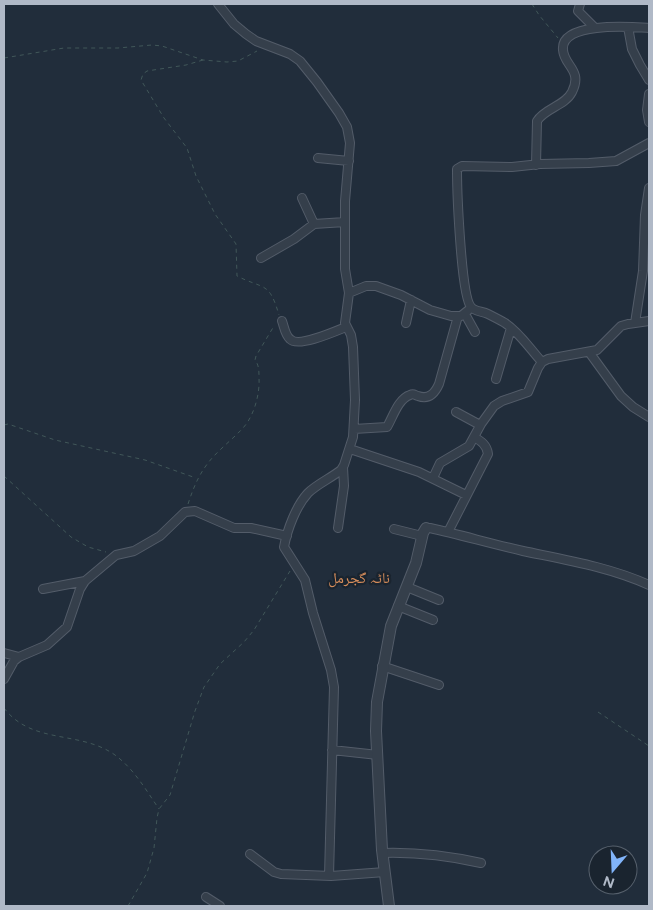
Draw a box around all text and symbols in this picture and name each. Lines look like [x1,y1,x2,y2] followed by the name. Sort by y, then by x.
[328,569,390,588] district label: ناٹہ گجرمل
[588,845,638,895] north arrow
[601,872,617,892] text: N

